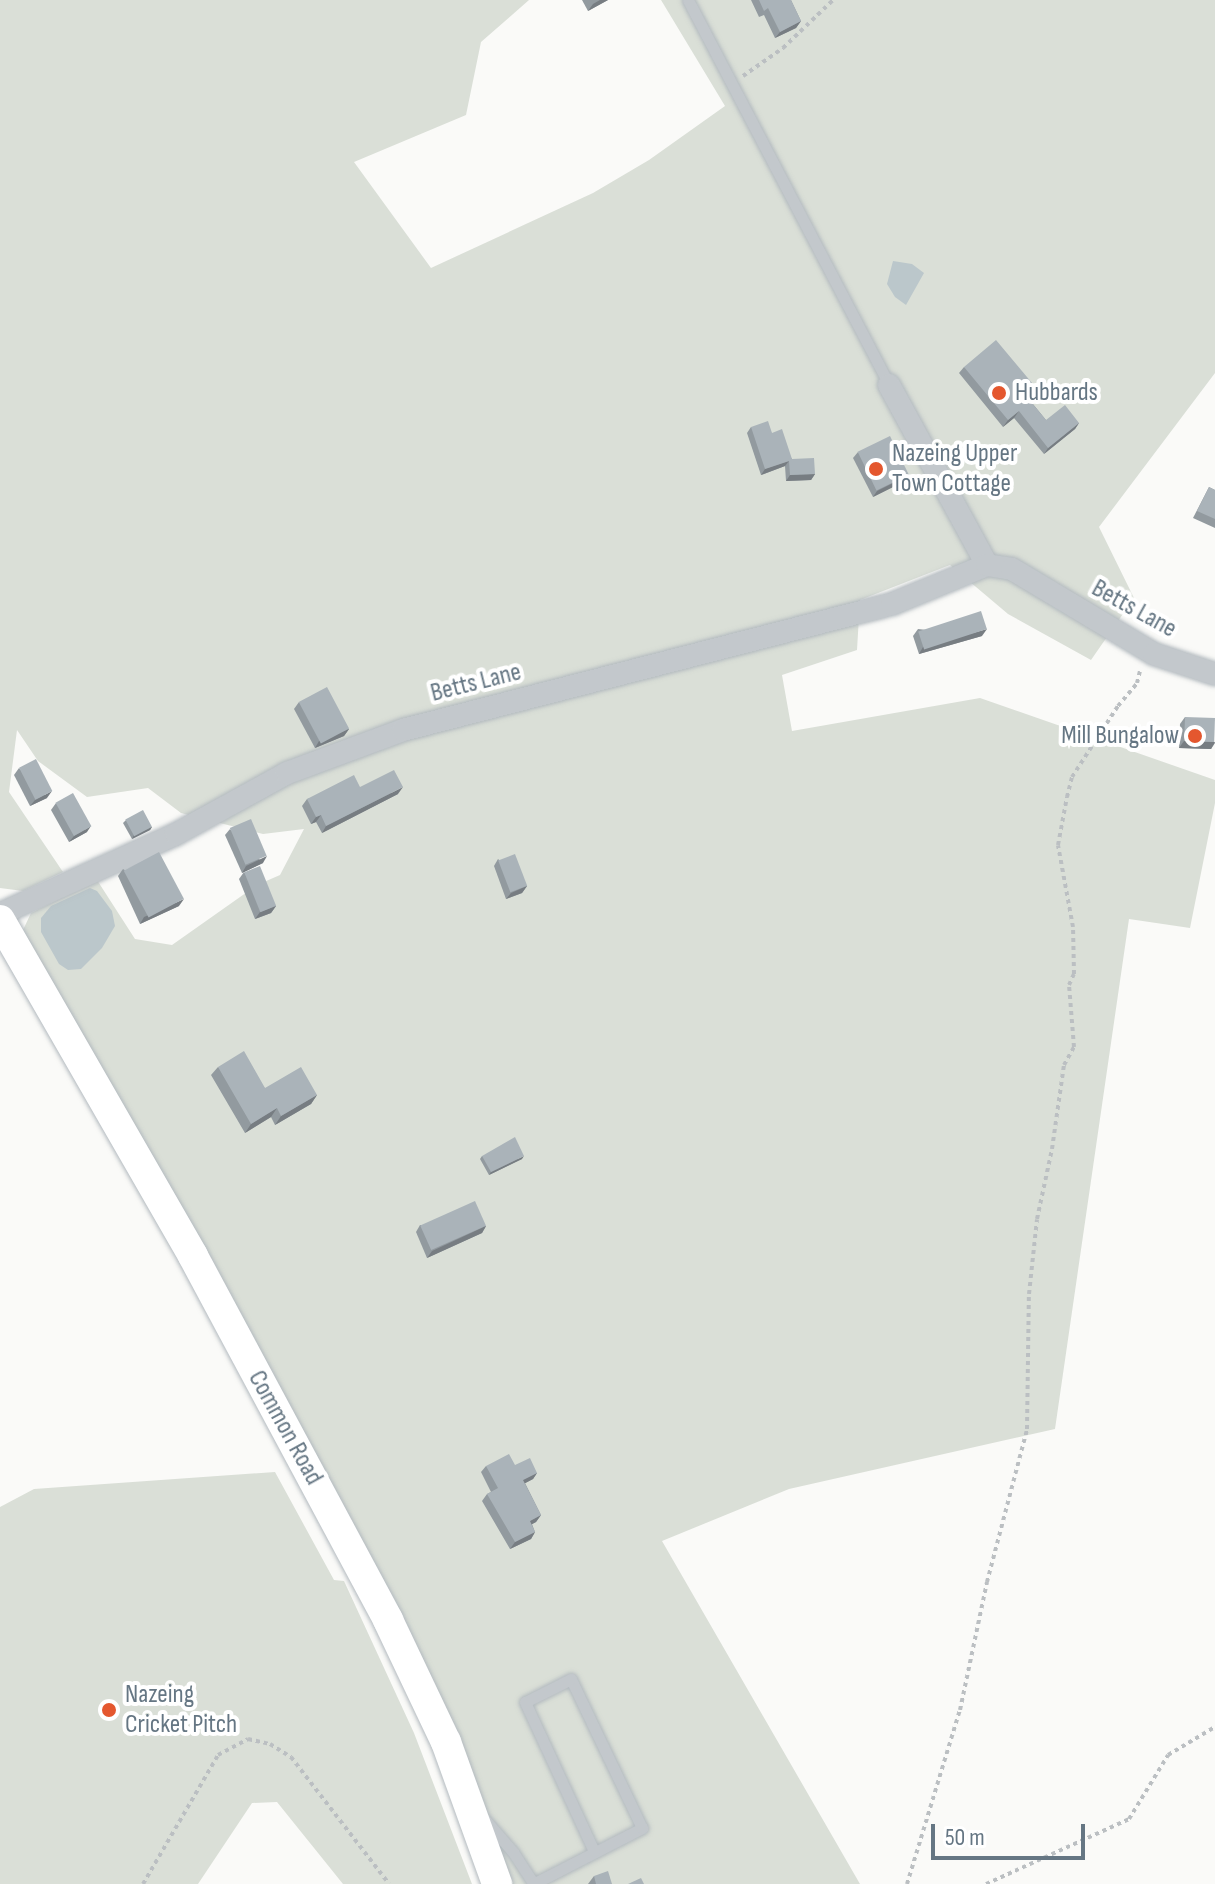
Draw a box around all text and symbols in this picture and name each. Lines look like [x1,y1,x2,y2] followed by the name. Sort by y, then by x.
[1015,377,1098,409] place label: Hubbards
[990,384,1008,402] marker: Hubbards
[892,438,1017,500] place label: Nazeing Upper Town Cottage
[867,460,885,478] marker: Nazeing Upper Town Cottage
[1086,573,1182,645] street label: Betts Lane
[427,657,525,709] street label: Betts Lane
[1061,720,1179,752] place label: Mill Bungalow
[1186,727,1204,745] marker: Mill Bungalow
[241,1365,329,1491] street label: Common Road
[125,1679,237,1740] place label: Nazeing Cricket Pitch
[100,1701,118,1719] marker: Nazeing Cricket Pitch
[935,1808,1089,1858] scale bar
[945,1823,985,1852] text: 50 m

